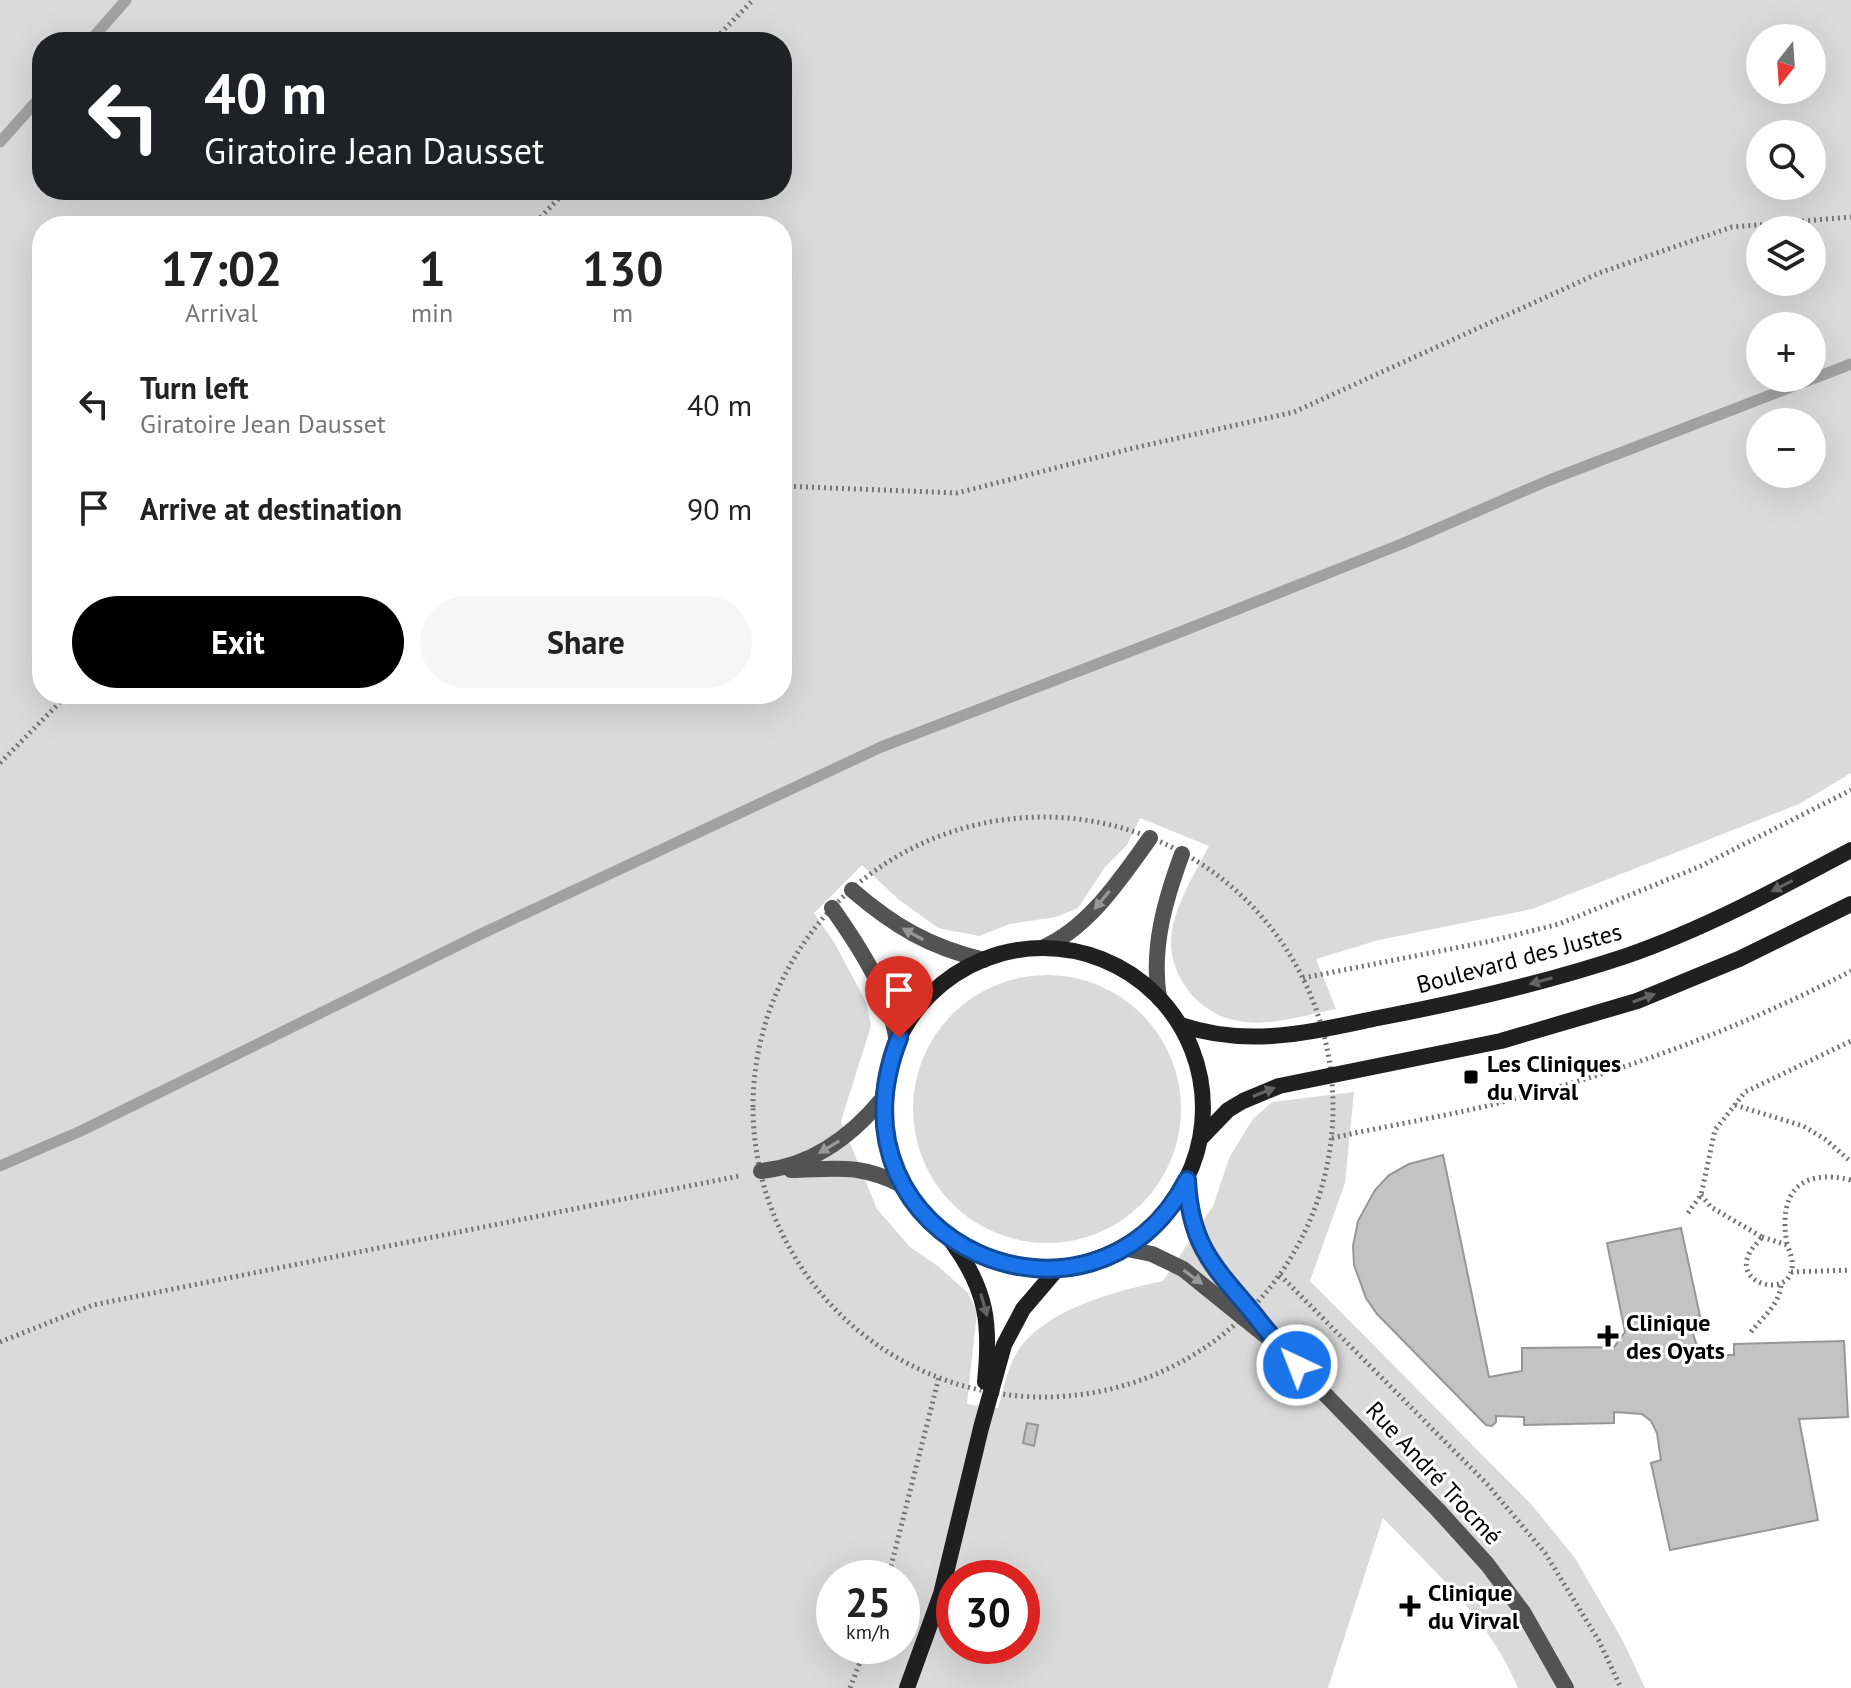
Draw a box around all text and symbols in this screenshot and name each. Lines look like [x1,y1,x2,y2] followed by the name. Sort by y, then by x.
[1746,24,1826,104] north arrow
[1746,24,1826,488] map controls
[204,57,327,129] text: 40 m
[72,64,176,168] icon: left
[1746,120,1826,200] button: search
[204,127,544,174] text: Giratoire Jean Dausset
[1746,216,1826,296] button: layers
[161,237,282,299] text: 17:02
[418,237,446,299] text: 1
[582,237,663,299] text: 130
[185,296,258,329] text: Arrival
[411,296,453,329] text: min
[612,296,633,329] text: m
[1746,312,1826,392] button: +
[140,368,248,407] text: Turn left
[72,382,116,426] icon: left
[687,385,752,424] text: 40 m
[140,407,386,440] text: Giratoire Jean Dausset
[1746,408,1826,488] button: −
[72,486,116,530] icon: arrive
[140,489,402,528] text: Arrive at destination
[687,489,752,528] text: 90 m
[72,596,404,688] button: Exit
[420,596,752,688] button: Share
[1771,879,1793,893] one-way arrow
[1094,890,1111,910] one-way arrow
[1413,916,1625,1000] street label: Boulevard des Justes
[901,928,924,941] one-way arrow
[865,956,933,1038] pin
[877,968,921,1012] icon: arrive
[1528,975,1552,988] one-way arrow
[1632,992,1656,1004] one-way arrow
[1487,1048,1621,1107] place label: Les Cliniques du Virval
[1462,1068,1480,1086] marker: Les Cliniques du Virval
[1252,1085,1276,1098] one-way arrow
[818,1140,840,1154] one-way arrow
[1183,1268,1204,1284] one-way arrow
[978,1292,990,1317] one-way arrow
[1626,1307,1725,1366] place label: Clinique des Oyats
[1255,1323,1339,1407] position arrow
[1597,1325,1619,1347] marker: Clinique des Oyats
[1359,1395,1509,1551] street label: Rue André Trocmé
[936,1560,1040,1664] speed limit sign: 30
[845,1576,891,1628] text: 25
[1428,1577,1520,1636] place label: Clinique du Virval
[1399,1595,1421,1617] marker: Clinique du Virval
[846,1619,890,1645] text: km/h

